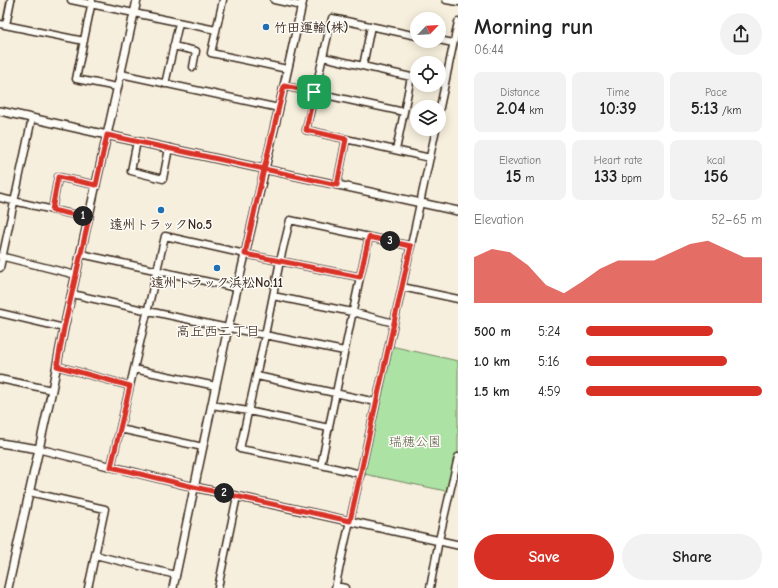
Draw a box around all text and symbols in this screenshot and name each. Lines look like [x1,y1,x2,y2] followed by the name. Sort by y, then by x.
[410,12,446,48] north arrow
[410,12,446,136] map controls
[720,13,762,55] button: share
[474,14,593,40] text: Morning run
[274,20,348,35] place label: 竹田運輸(株)
[261,22,271,32] marker: 竹田運輸(株)
[474,42,504,57] text: 06:44
[410,56,446,92] button: locate
[297,75,331,109] pin
[303,81,325,103] icon: arrive
[500,86,540,99] text: Distance
[607,86,629,99] text: Time
[705,86,727,99] text: Pace
[496,99,526,118] text: 2.04
[599,99,637,118] text: 10:39
[691,99,718,118] text: 5:13
[410,100,446,136] button: layers
[526,104,544,117] text: km
[718,104,741,117] text: /km
[499,154,541,167] text: Elevation
[594,154,642,167] text: Heart rate
[707,154,725,167] text: kcal
[506,167,521,186] text: 15
[594,167,617,186] text: 133
[704,167,728,186] text: 156
[521,172,534,185] text: m
[617,172,642,185] text: bpm
[156,205,166,215] marker: 遠州トラックNo.5
[73,206,93,226] pin: 1
[81,209,85,222] text: 1
[474,212,524,227] text: Elevation
[711,212,762,227] text: 52–65 m
[110,217,212,232] place label: 遠州トラックNo.5
[380,231,400,251] pin: 3
[387,234,393,247] text: 3
[212,263,222,273] marker: 遠州トラック浜松No.11
[151,275,283,290] place label: 遠州トラック浜松No.11
[176,323,260,340] district label: 高丘西二丁目
[474,324,511,339] text: 500 m
[538,324,560,339] text: 5:24
[474,354,510,369] text: 1.0 km
[538,354,560,369] text: 5:16
[474,384,510,399] text: 1.5 km
[538,384,561,399] text: 4:59
[389,434,441,449] park label: 瑞穂公園
[214,483,234,503] pin: 2
[221,486,227,499] text: 2
[474,534,614,580] button: Save
[622,534,762,580] button: Share

